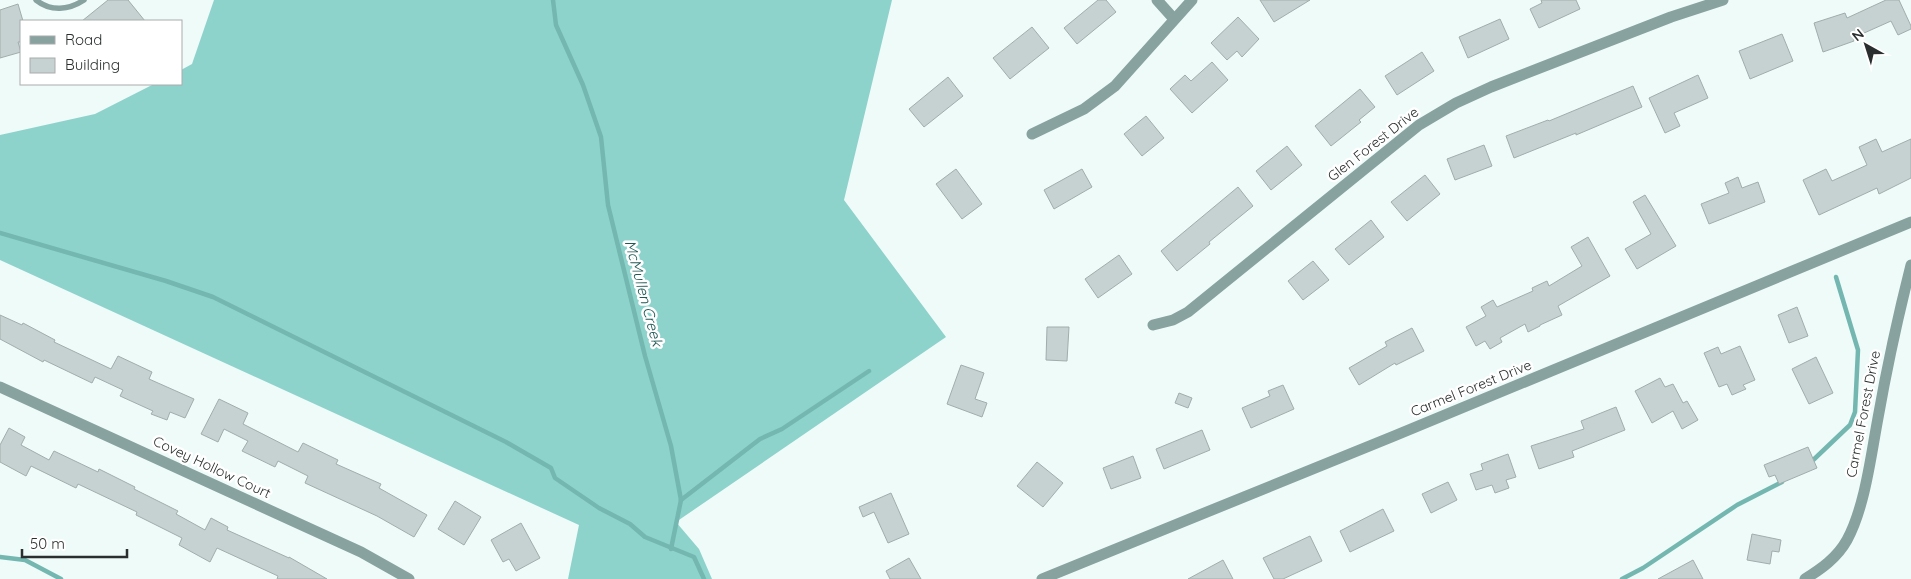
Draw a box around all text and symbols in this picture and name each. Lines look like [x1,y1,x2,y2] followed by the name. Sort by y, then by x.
[20,20,182,85] legend
[1841,20,1891,70] north arrow
[1848,25,1867,45] text: N
[65,30,102,49] text: Road
[65,55,120,74] text: Building
[1324,103,1422,185] street label: Glen Forest Drive
[621,238,668,350] water label: McMullen Creek
[1842,349,1884,479] street label: Carmel Forest Drive
[1408,356,1534,420] street label: Carmel Forest Drive
[150,432,274,502] street label: Covey Hollow Court
[22,526,128,558] scale bar
[30,534,65,553] text: 50 m

